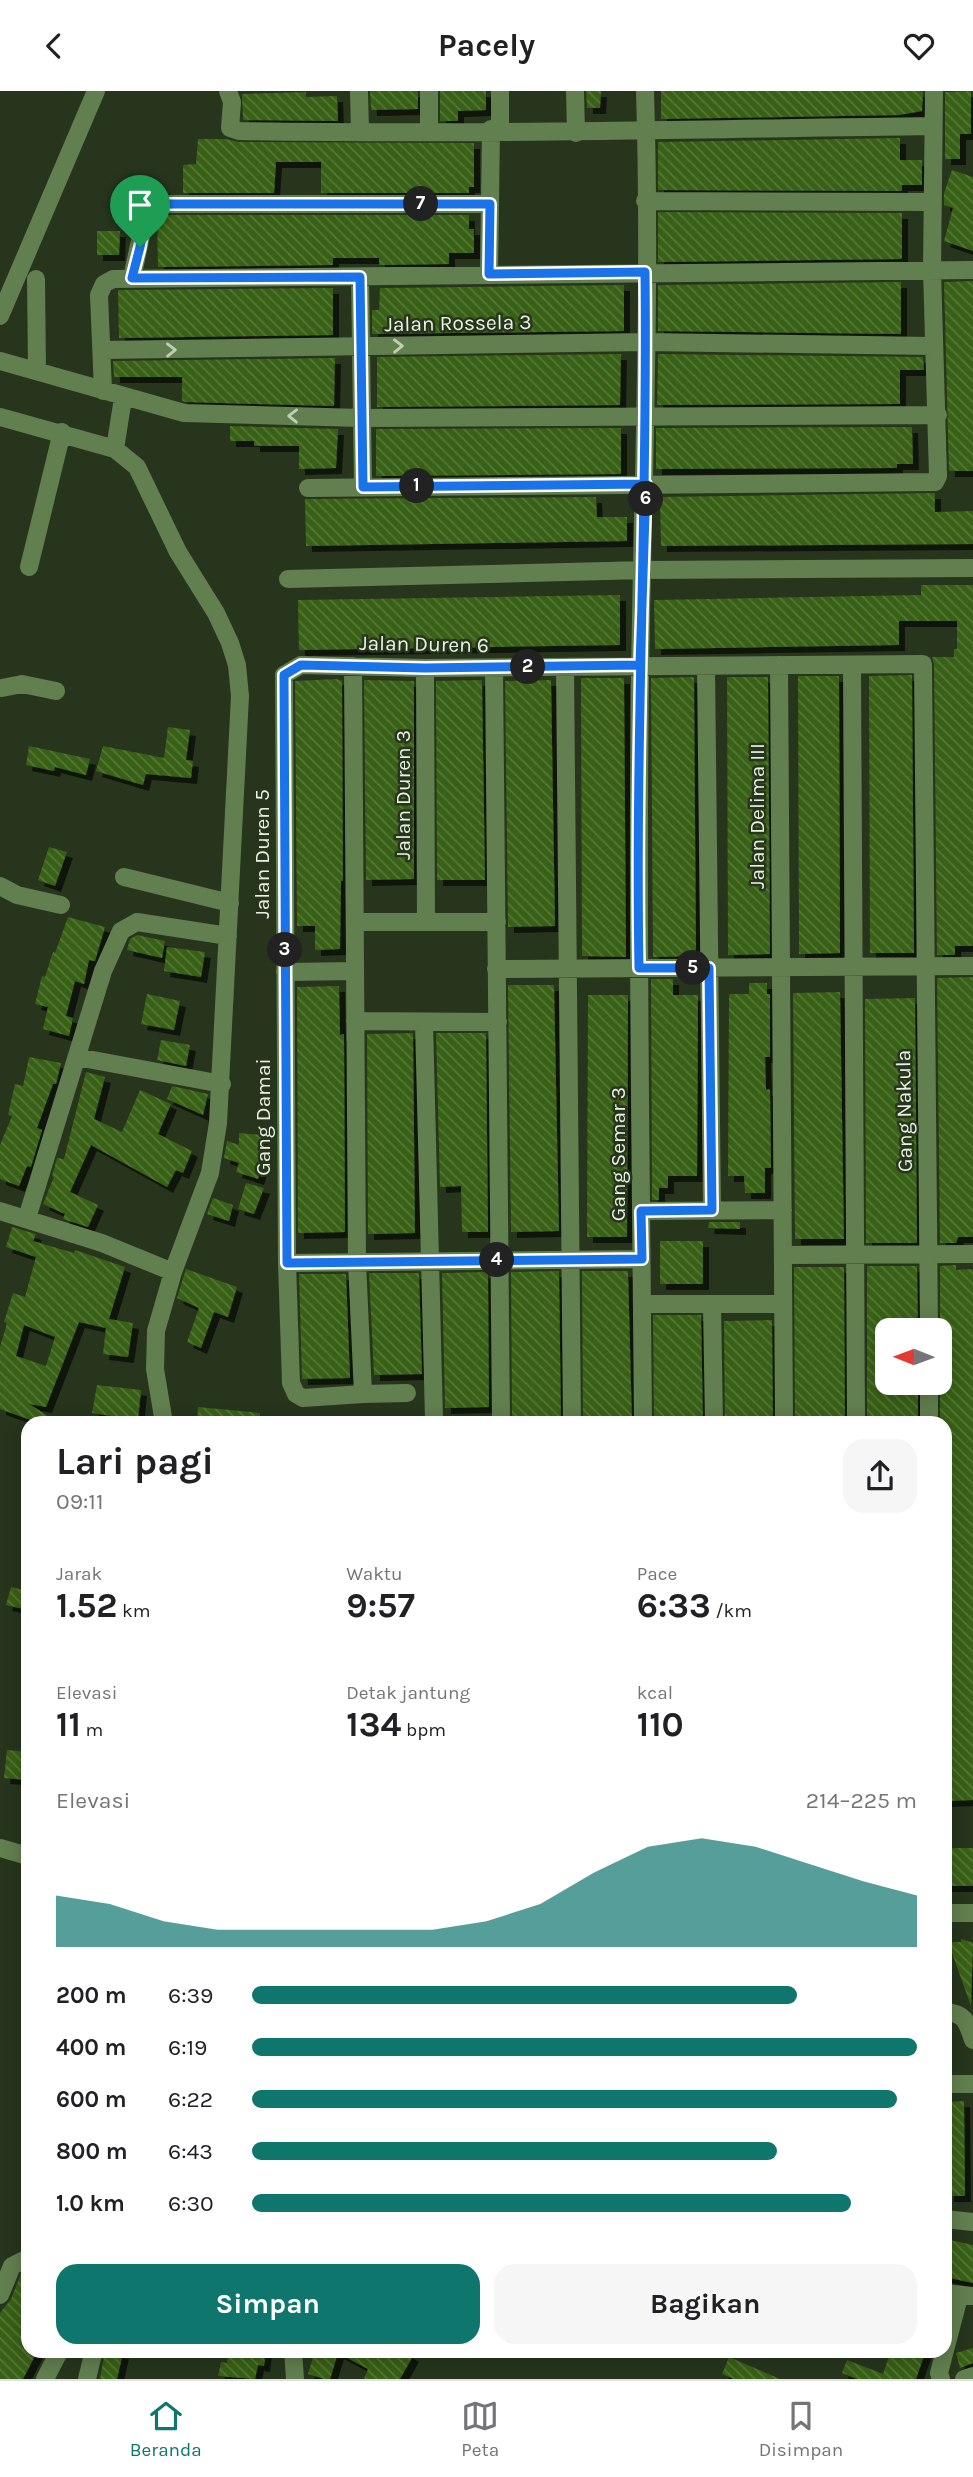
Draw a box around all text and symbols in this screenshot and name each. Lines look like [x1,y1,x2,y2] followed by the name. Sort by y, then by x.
[35,27,73,65] icon: back
[438,27,535,64] text: Pacely
[900,27,938,65] icon: heart
[110,175,170,247] pin
[121,186,159,224] icon: arrive
[404,187,438,221] pin: 7
[416,192,425,214] text: 7
[384,310,532,336] street label: Jalan Rossela 3
[393,339,404,354] one-way arrow
[166,342,177,357] one-way arrow
[287,408,298,424] one-way arrow
[400,469,434,503] pin: 1
[413,474,420,496] text: 1
[628,481,664,517] pin: 6
[640,487,651,509] text: 6
[359,631,489,657] street label: Jalan Duren 6
[510,649,546,685] pin: 2
[522,655,533,677] text: 2
[391,730,415,860] street label: Jalan Duren 3
[745,743,769,889] street label: Jalan Delima III
[250,789,274,919] street label: Jalan Duren 5
[268,933,302,967] pin: 3
[279,938,290,960] text: 3
[676,951,710,985] pin: 5
[687,956,698,978] text: 5
[891,1050,917,1172] street label: Gang Nakula
[251,1058,275,1176] street label: Gang Damai
[606,1087,630,1221] street label: Gang Semar 3
[480,1243,514,1277] pin: 4
[491,1248,502,1270] text: 4
[875,1318,952,1395] north arrow
[875,1318,952,1395] map controls
[56,1439,214,1484] text: Lari pagi
[843,1439,917,1513] button: share
[56,1488,104,1515] text: 09:11
[56,1563,102,1585] text: Jarak
[346,1563,403,1585] text: Waktu
[637,1563,677,1585] text: Pace
[56,1585,118,1626] text: 1.52
[346,1585,415,1626] text: 9:57
[637,1585,711,1626] text: 6:33
[118,1600,151,1622] text: km
[711,1600,752,1622] text: /km
[56,1682,117,1704] text: Elevasi
[346,1682,470,1704] text: Detak jantung
[637,1682,673,1704] text: kcal
[56,1704,81,1745] text: 11
[346,1704,401,1745] text: 134
[637,1704,684,1745] text: 110
[81,1719,103,1741] text: m
[401,1719,446,1741] text: bpm
[56,1787,130,1814] text: Elevasi
[806,1787,917,1814] text: 214–225 m
[56,1982,127,2009] text: 200 m
[168,1982,213,2009] text: 6:39
[56,2034,126,2061] text: 400 m
[168,2034,207,2061] text: 6:19
[56,2086,127,2113] text: 600 m
[168,2086,213,2113] text: 6:22
[56,2138,128,2165] text: 800 m
[168,2138,213,2165] text: 6:43
[56,2190,125,2217] text: 1.0 km
[168,2190,214,2217] text: 6:30
[56,2264,480,2344] button: Simpan
[494,2264,917,2344] button: Bagikan
[130,2397,202,2461] tab: Beranda
[461,2397,499,2461] tab: Peta
[759,2397,843,2461] tab: Disimpan

